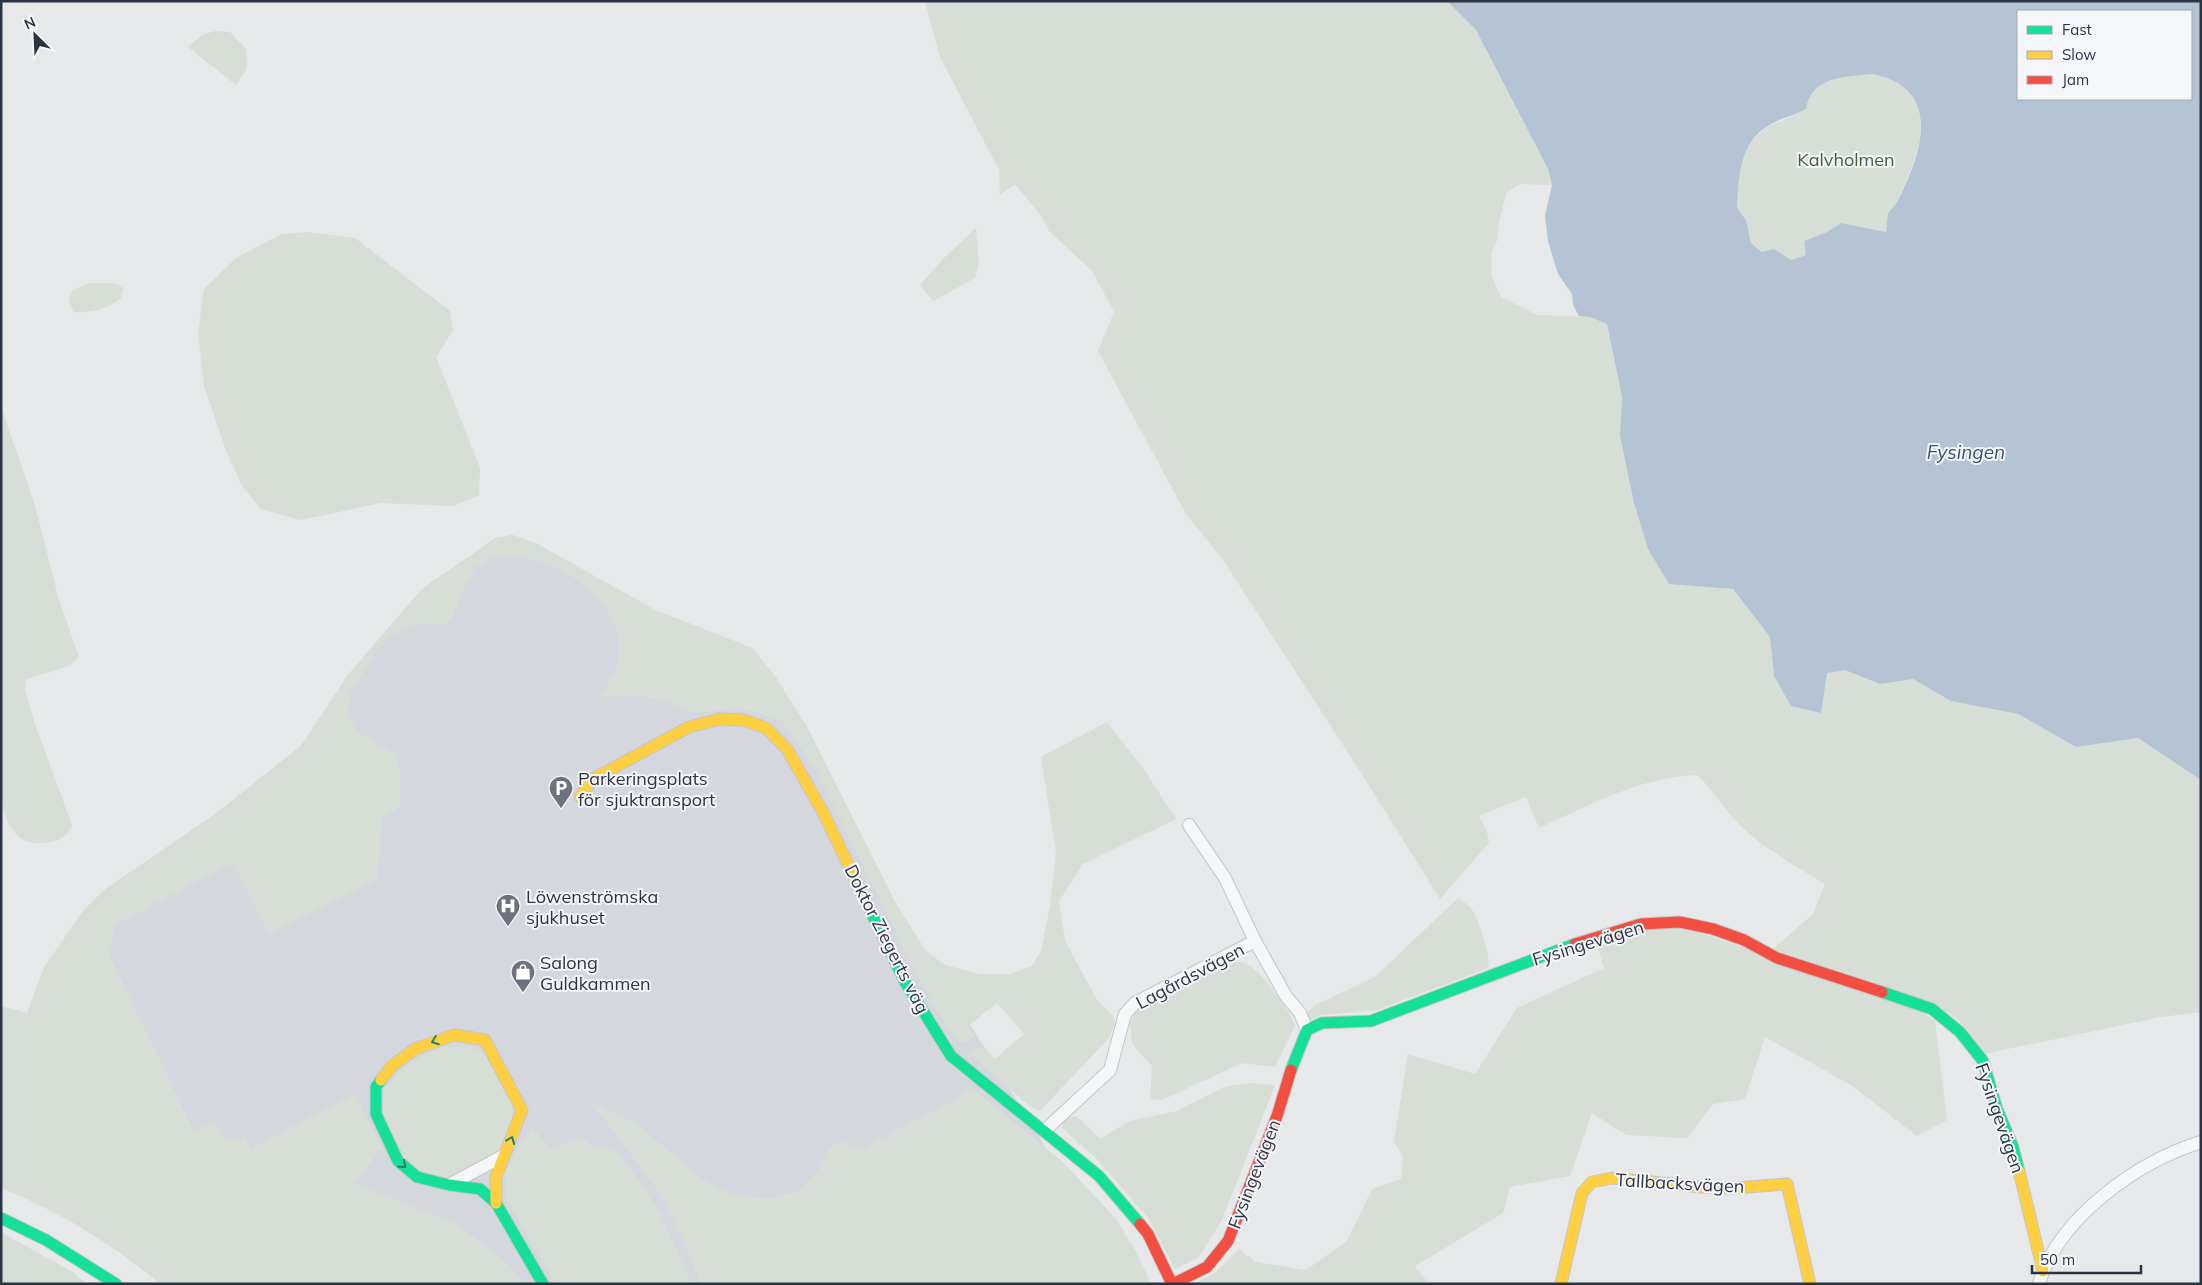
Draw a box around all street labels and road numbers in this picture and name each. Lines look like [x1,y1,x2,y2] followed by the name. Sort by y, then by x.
[840,861,934,1017] street label: Doktor Ziegerts väg
[1530,915,1646,971] street label: Fysingevägen
[1132,938,1248,1014] street label: Lagårdsvägen
[1970,1060,2030,1176] street label: Fysingevägen
[1223,1116,1285,1232] street label: Fysingevägen
[1615,1168,1745,1198] street label: Tallbacksvägen

